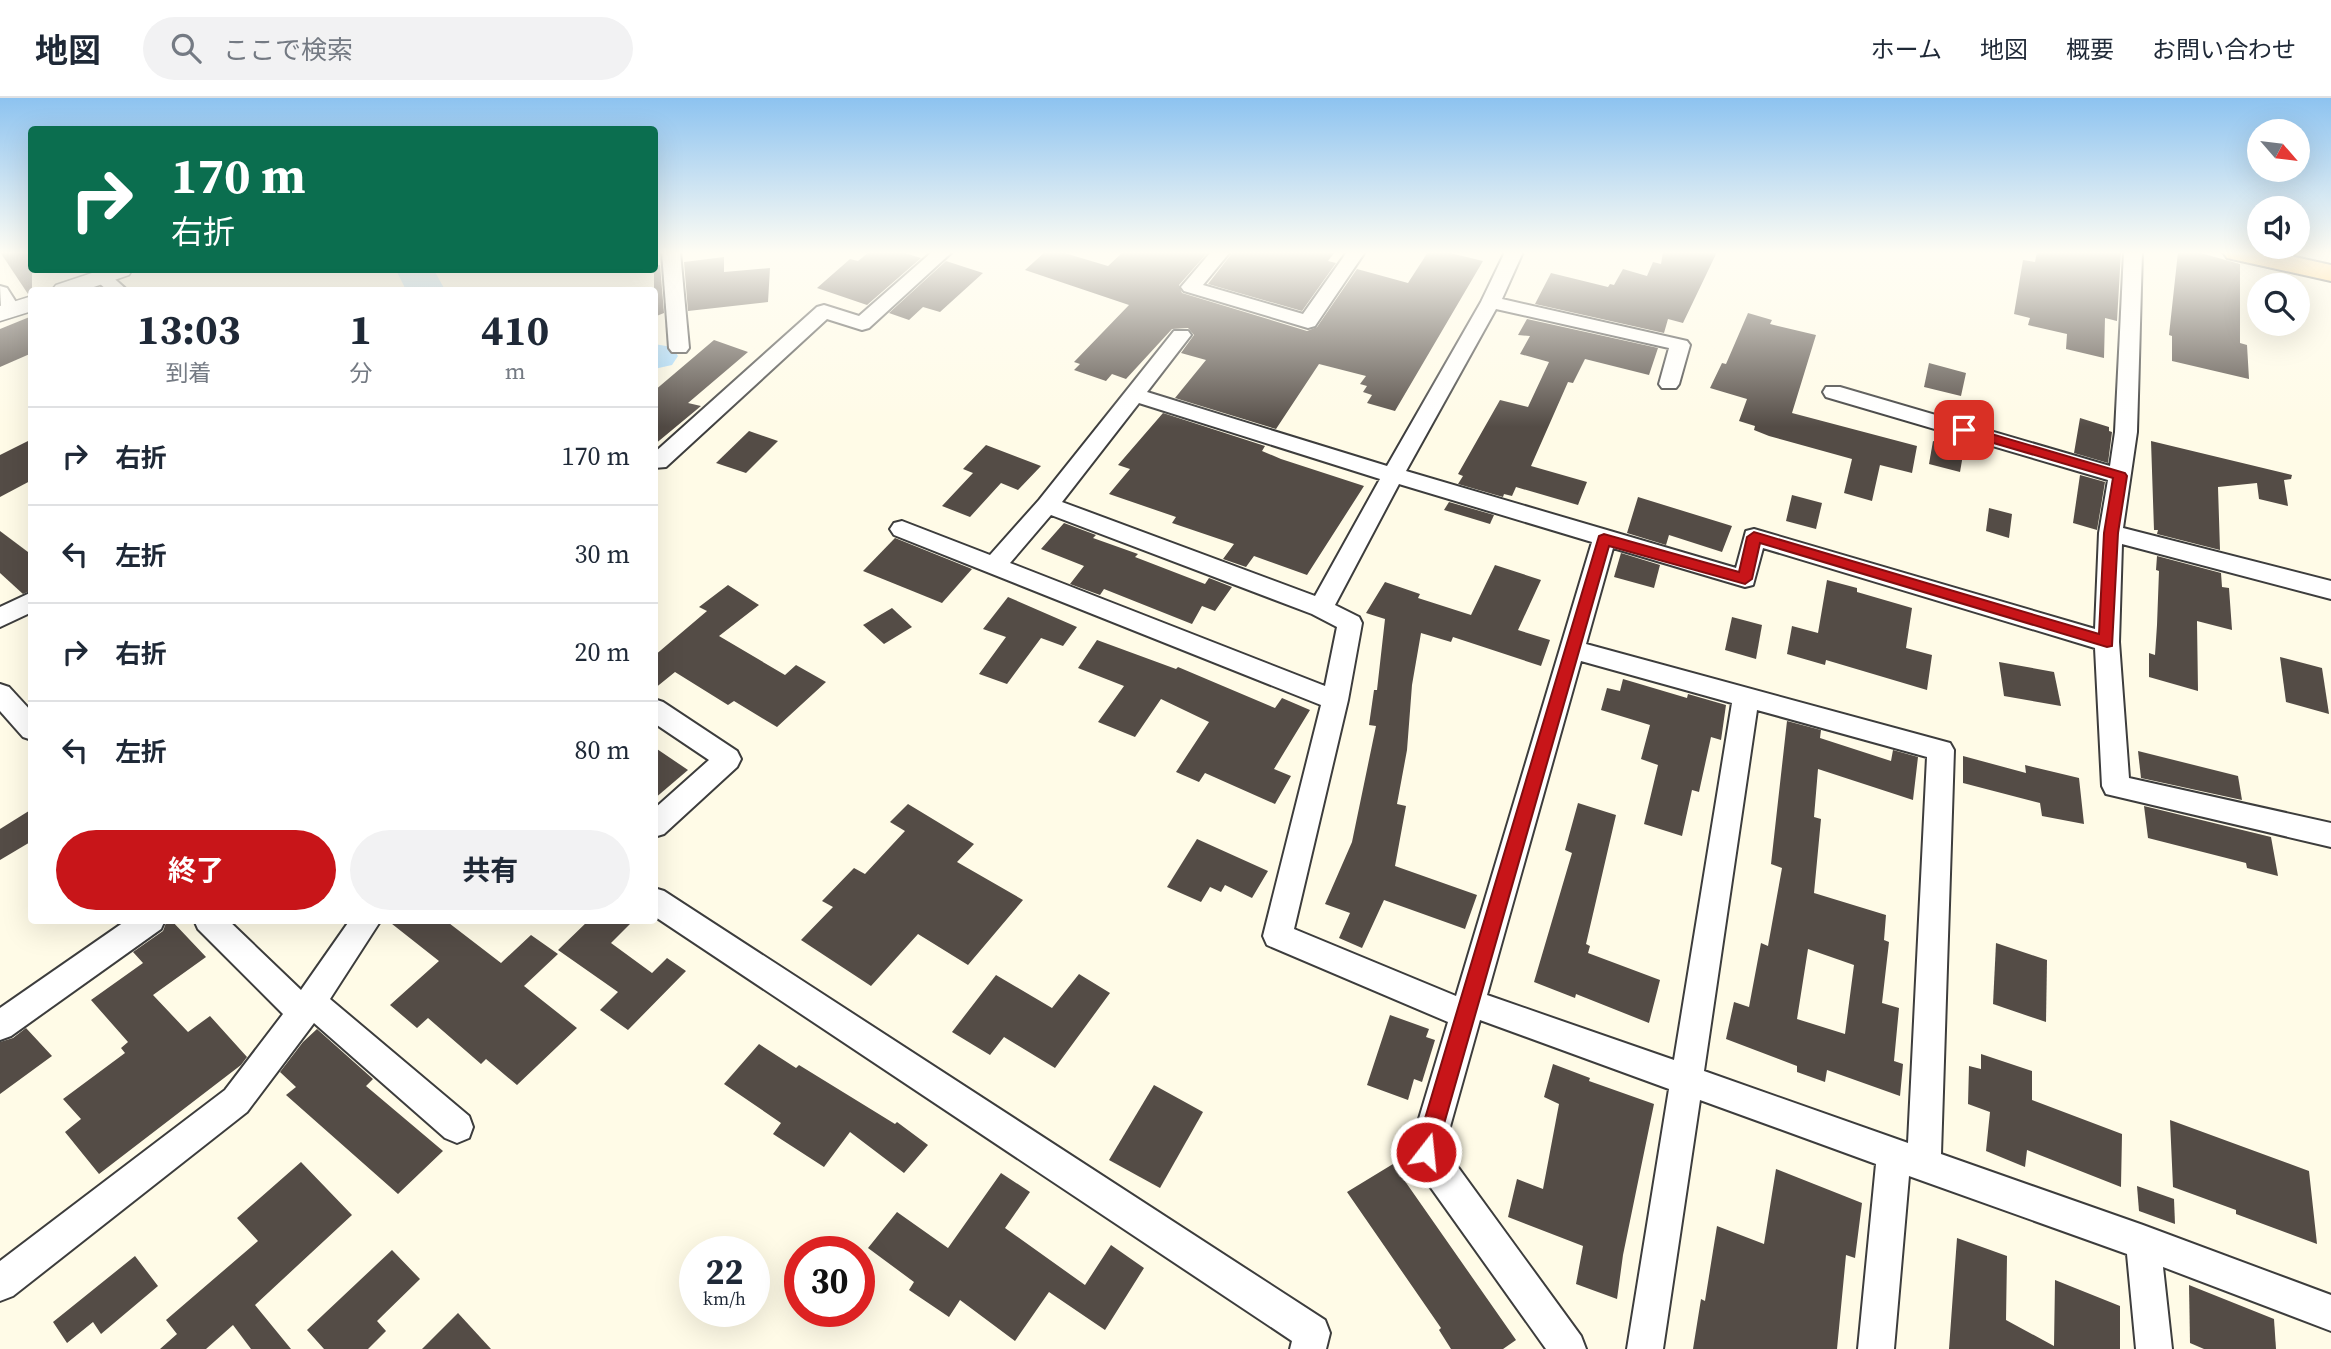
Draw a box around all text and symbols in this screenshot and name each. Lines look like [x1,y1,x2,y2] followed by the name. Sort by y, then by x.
[143,17,633,80] search box
[35,28,101,73] text: 地図
[167,29,205,67] icon: search
[223,32,353,68] text: ここで検索
[1871,33,1942,66] text: ホーム
[1980,33,2028,66] text: 地図
[2066,33,2114,66] text: 概要
[2152,33,2296,66] text: お問い合わせ
[2247,119,2310,182] north arrow
[2247,119,2310,336] map controls
[171,142,306,209] text: 170 m
[56,154,147,245] icon: right
[2247,196,2310,259] button: sound
[171,210,235,254] text: 右折
[2247,273,2310,336] button: search
[137,300,240,358] text: 13:03
[349,300,372,358] text: 1
[481,301,549,359] text: 410
[505,355,525,387] text: m
[166,357,212,389] text: 到着
[349,357,372,389] text: 分
[1934,400,1994,460] pin
[1945,411,1983,449] icon: arrive
[56,437,94,475] icon: right
[562,438,630,474] text: 170 m
[115,440,167,476] text: 右折
[56,535,94,573] icon: left
[575,536,630,572] text: 30 m
[115,538,167,574] text: 左折
[56,633,94,671] icon: right
[575,634,630,670] text: 20 m
[115,636,167,672] text: 右折
[56,731,94,769] icon: left
[575,732,630,768] text: 80 m
[115,734,167,770] text: 左折
[56,830,336,910] button: 終了
[350,830,630,910] button: 共有
[1389,1115,1463,1189] position arrow
[784,1236,875,1327] speed limit sign: 30
[706,1248,743,1296] text: 22
[703,1286,746,1311] text: km/h

